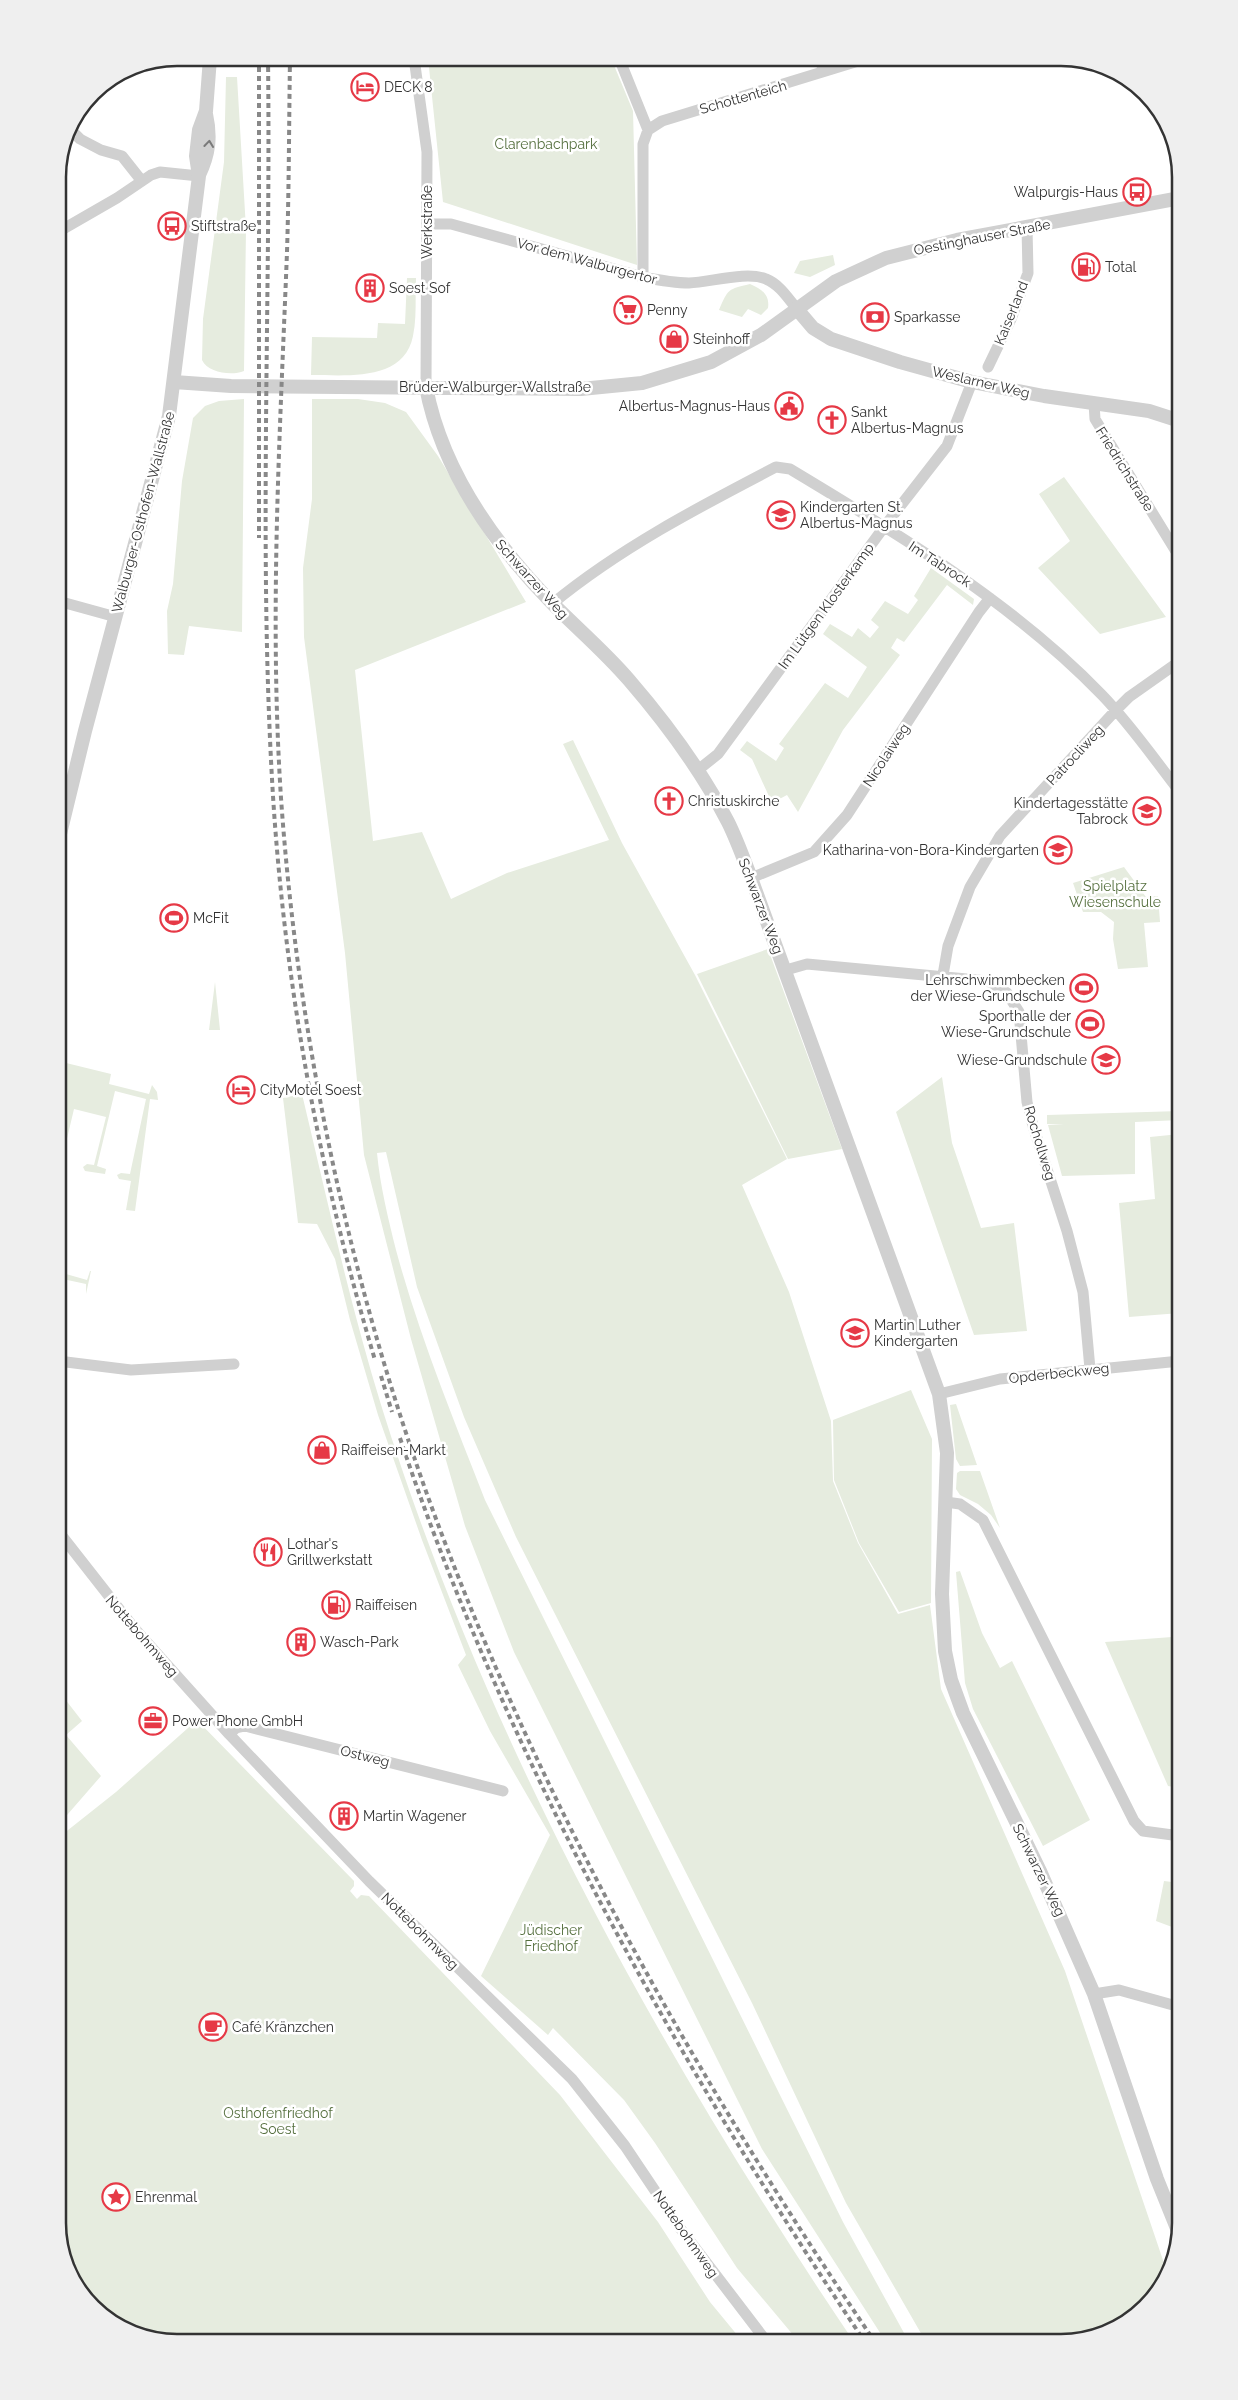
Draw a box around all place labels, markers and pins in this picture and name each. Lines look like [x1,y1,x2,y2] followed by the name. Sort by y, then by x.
[350,72,380,102] hotel icon: DECK 8
[384,79,433,95] place label: DECK 8
[1122,177,1152,207] bus stop icon: Walpurgis-Haus
[1014,184,1118,200] place label: Walpurgis-Haus
[157,211,187,241] bus stop icon: Stiftstraße
[191,218,256,234] place label: Stiftstraße
[1071,252,1101,282] fuel station icon: Total
[1105,259,1137,275] place label: Total
[355,273,385,303] building icon: Soest Sof
[389,280,452,296] place label: Soest Sof
[613,295,643,325] supermarket icon: Penny
[647,302,688,318] place label: Penny
[860,302,890,332] bank icon: Sparkasse
[894,309,960,325] place label: Sparkasse
[659,324,689,354] shop icon: Steinhoff
[693,331,751,347] place label: Steinhoff
[774,391,804,421] public building icon: Albertus-Magnus-Haus
[619,398,770,414] place label: Albertus-Magnus-Haus
[851,404,964,436] place label: Sankt Albertus-Magnus
[817,405,847,435] church icon: Sankt Albertus-Magnus
[800,499,913,531] place label: Kindergarten St. Albertus-Magnus
[766,500,796,530] school or university icon: Kindergarten St. Albertus-Magnus
[654,786,684,816] church icon: Christuskirche
[688,793,780,809] place label: Christuskirche
[1013,795,1129,827] place label: Kindertagesstätte Tabrock
[1132,796,1162,826] school or university icon: Kindertagesstätte Tabrock
[1043,835,1073,865] school or university icon: Katharina-von-Bora-Kindergarten
[823,842,1039,858] place label: Katharina-von-Bora-Kindergarten
[159,903,189,933] sports icon: McFit
[193,910,229,926] place label: McFit
[911,972,1065,1004] place label: Lehrschwimmbecken der Wiese-Grundschule
[1069,973,1099,1003] sports icon: Lehrschwimmbecken der Wiese-Grundschule
[941,1008,1071,1040] place label: Sporthalle der Wiese-Grundschule
[1075,1009,1105,1039] sports icon: Sporthalle der Wiese-Grundschule
[1091,1045,1121,1075] school or university icon: Wiese-Grundschule
[957,1052,1087,1068] place label: Wiese-Grundschule
[226,1075,256,1105] hotel icon: CityMotel Soest
[260,1082,362,1098] place label: CityMotel Soest
[874,1317,961,1349] place label: Martin Luther Kindergarten
[840,1318,870,1348] school or university icon: Martin Luther Kindergarten
[307,1435,337,1465] shop icon: Raiffeisen-Markt
[341,1442,446,1458] place label: Raiffeisen-Markt
[287,1536,373,1568] place label: Lothar's Grillwerkstatt
[253,1537,283,1567] restaurant icon: Lothar's Grillwerkstatt
[321,1590,351,1620] fuel station icon: Raiffeisen
[355,1597,417,1613] place label: Raiffeisen
[286,1627,316,1657] building icon: Wasch-Park
[320,1634,399,1650] place label: Wasch-Park
[138,1706,168,1736] office icon: Power Phone GmbH
[172,1713,303,1729] place label: Power Phone GmbH
[329,1801,359,1831] building icon: Martin Wagener
[363,1808,467,1824] place label: Martin Wagener
[198,2012,228,2042] cafe icon: Café Kränzchen
[232,2019,334,2035] place label: Café Kränzchen
[101,2182,131,2212] place icon: Ehrenmal
[135,2189,197,2205] place label: Ehrenmal

